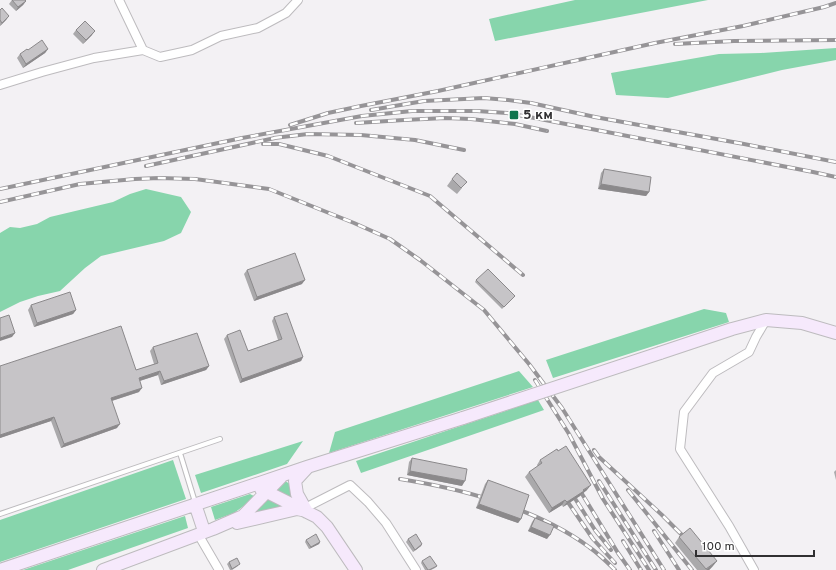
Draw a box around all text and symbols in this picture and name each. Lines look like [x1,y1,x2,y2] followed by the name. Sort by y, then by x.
[523,107,553,124] place label: 5 км
[508,109,520,121] marker: 5 км
[696,532,814,558] scale bar
[702,539,735,555] text: 100 m

